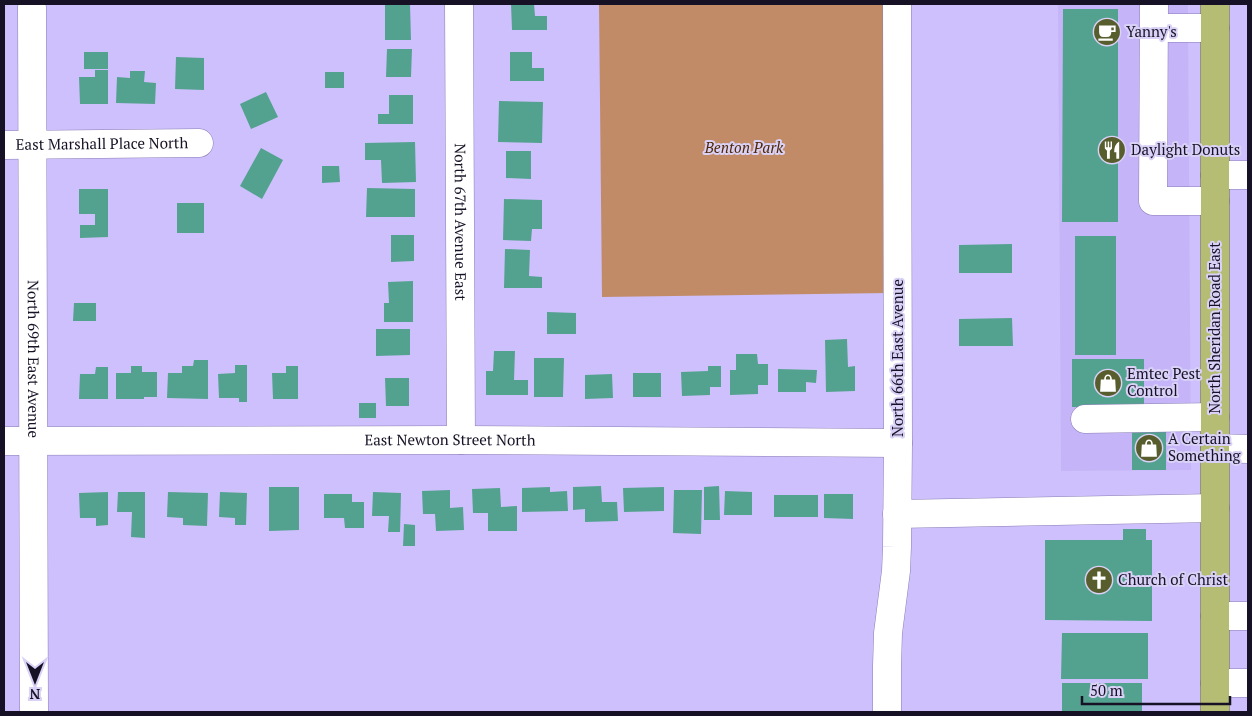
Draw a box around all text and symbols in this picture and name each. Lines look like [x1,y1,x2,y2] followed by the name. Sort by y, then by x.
[1092,17,1122,47] cafe icon: Yanny's
[1126,21,1177,41] place label: Yanny's
[16,132,188,154] street label: East Marshall Place North
[1097,135,1127,165] restaurant icon: Daylight Donuts
[704,137,784,157] park label: Benton Park
[1131,139,1240,159] place label: Daylight Donuts
[451,143,471,301] street label: North 67th Avenue East
[1204,242,1224,414] street label: North Sheridan Road East
[887,279,907,437] street label: North 66th East Avenue
[24,280,44,438] street label: North 69th East Avenue
[1127,363,1201,400] place label: Emtec Pest Control
[1093,368,1123,398] shop icon: Emtec Pest Control
[1168,428,1242,465] place label: A Certain Something
[364,429,536,450] street label: East Newton Street North
[1134,433,1164,463] shop icon: A Certain Something
[1084,565,1114,595] church icon: Church of Christ
[1118,569,1229,589] place label: Church of Christ
[10,656,60,706] north arrow
[1082,674,1230,706] scale bar
[1090,680,1123,700] text: 50 m
[29,685,40,704] text: N

